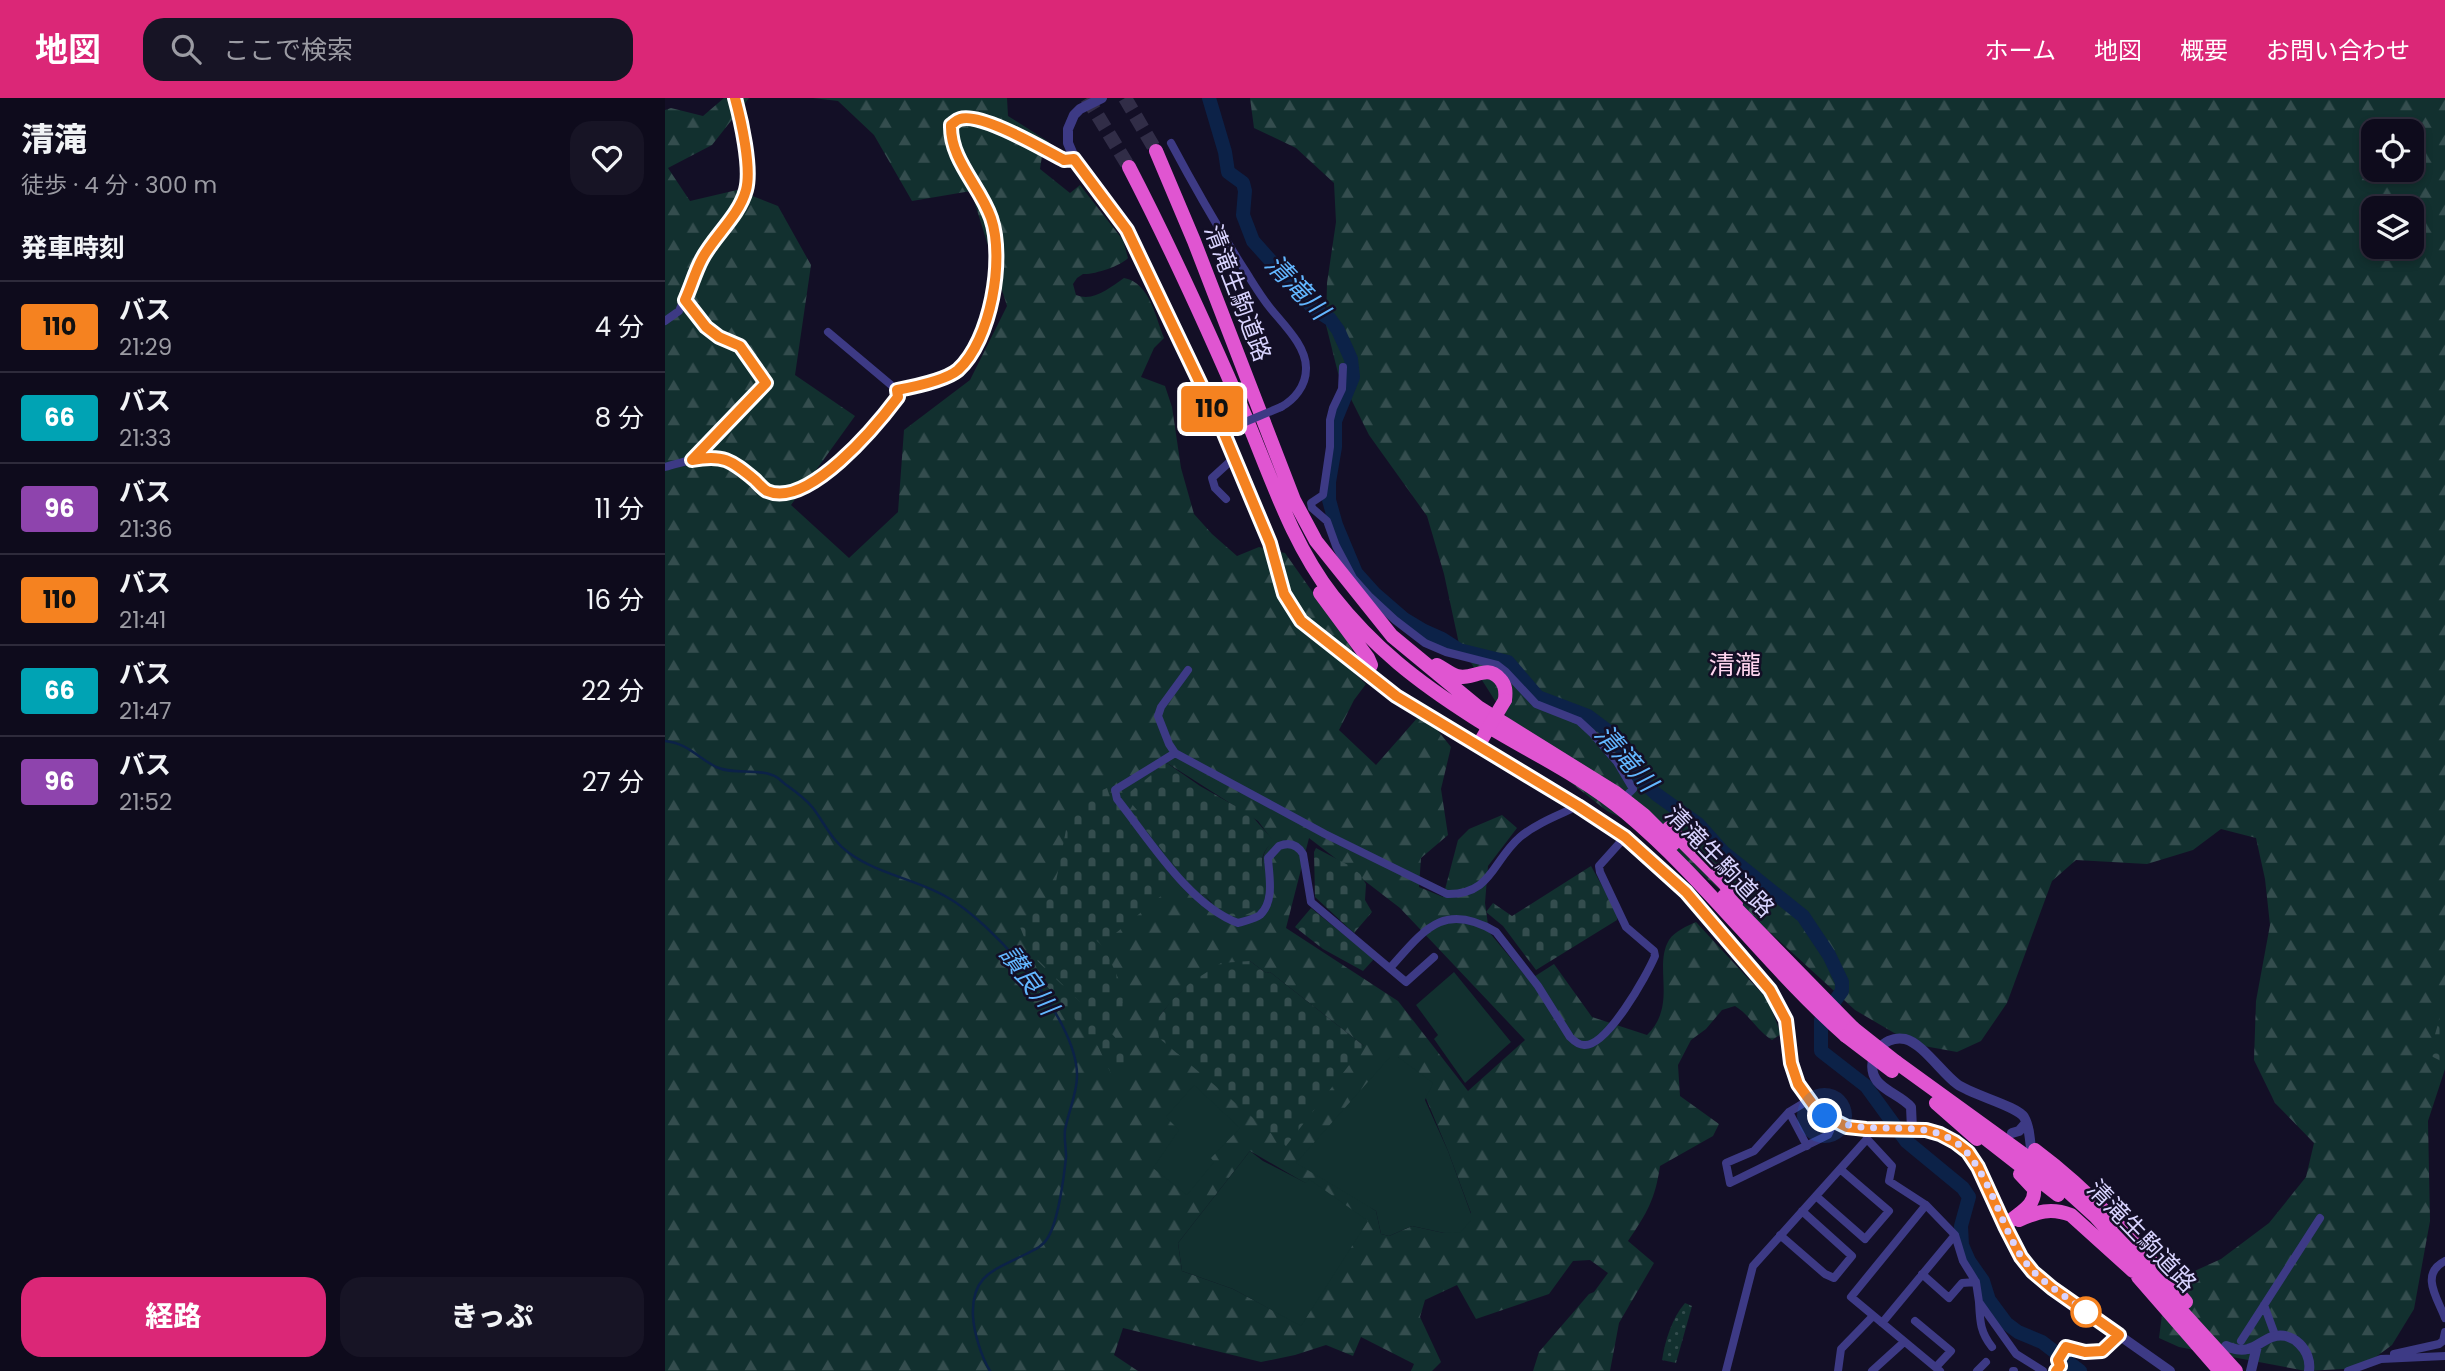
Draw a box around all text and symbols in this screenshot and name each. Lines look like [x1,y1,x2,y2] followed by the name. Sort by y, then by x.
[143,18,633,81] search box
[35,26,101,73] text: 地図
[167,30,205,68] icon: search
[223,32,353,68] text: ここで検索
[1985,34,2056,67] text: ホーム
[2094,34,2142,67] text: 地図
[2180,34,2228,67] text: 概要
[2266,34,2410,67] text: お問い合わせ
[21,116,87,163] text: 清滝
[2361,119,2424,259] map controls
[2361,119,2424,182] button: locate
[570,121,644,195] button: heart
[21,169,217,201] text: 徒歩 · 4 分 · 300 m
[2361,196,2424,259] button: layers
[1197,220,1279,366] street label: 清滝生駒道路
[21,230,125,266] text: 発車時刻
[1257,246,1339,330] water label: 清滝川
[119,292,171,328] text: バス
[595,309,644,345] text: 4 分
[43,310,76,343] text: 110
[119,331,172,363] text: 21:29
[119,383,171,419] text: バス
[1172,386,1252,432] line badge: 110
[1195,392,1229,425] text: 110
[595,400,644,436] text: 8 分
[44,401,75,434] text: 66
[119,422,172,454] text: 21:33
[119,474,171,510] text: バス
[594,491,644,527] text: 11 分
[44,492,75,525] text: 96
[119,513,173,545] text: 21:36
[119,565,171,601] text: バス
[586,582,644,618] text: 16 分
[43,583,76,616] text: 110
[119,604,166,636] text: 21:41
[1709,647,1761,683] district label: 清瀧
[119,656,171,692] text: バス
[581,673,644,709] text: 22 分
[44,674,75,707] text: 66
[119,695,172,727] text: 21:47
[1587,717,1667,802] water label: 清滝川
[119,747,171,783] text: バス
[582,764,644,800] text: 27 分
[44,765,75,798] text: 96
[119,786,172,818] text: 21:52
[1658,798,1782,924] street label: 清滝生駒道路
[992,938,1068,1025] water label: 讃良川
[1807,1098,1842,1133] your location
[2080,1173,2204,1299] street label: 清滝生駒道路
[21,1277,326,1357] button: 経路
[340,1277,644,1357] button: きっぷ
[2071,1297,2101,1327] unlabelled marker

